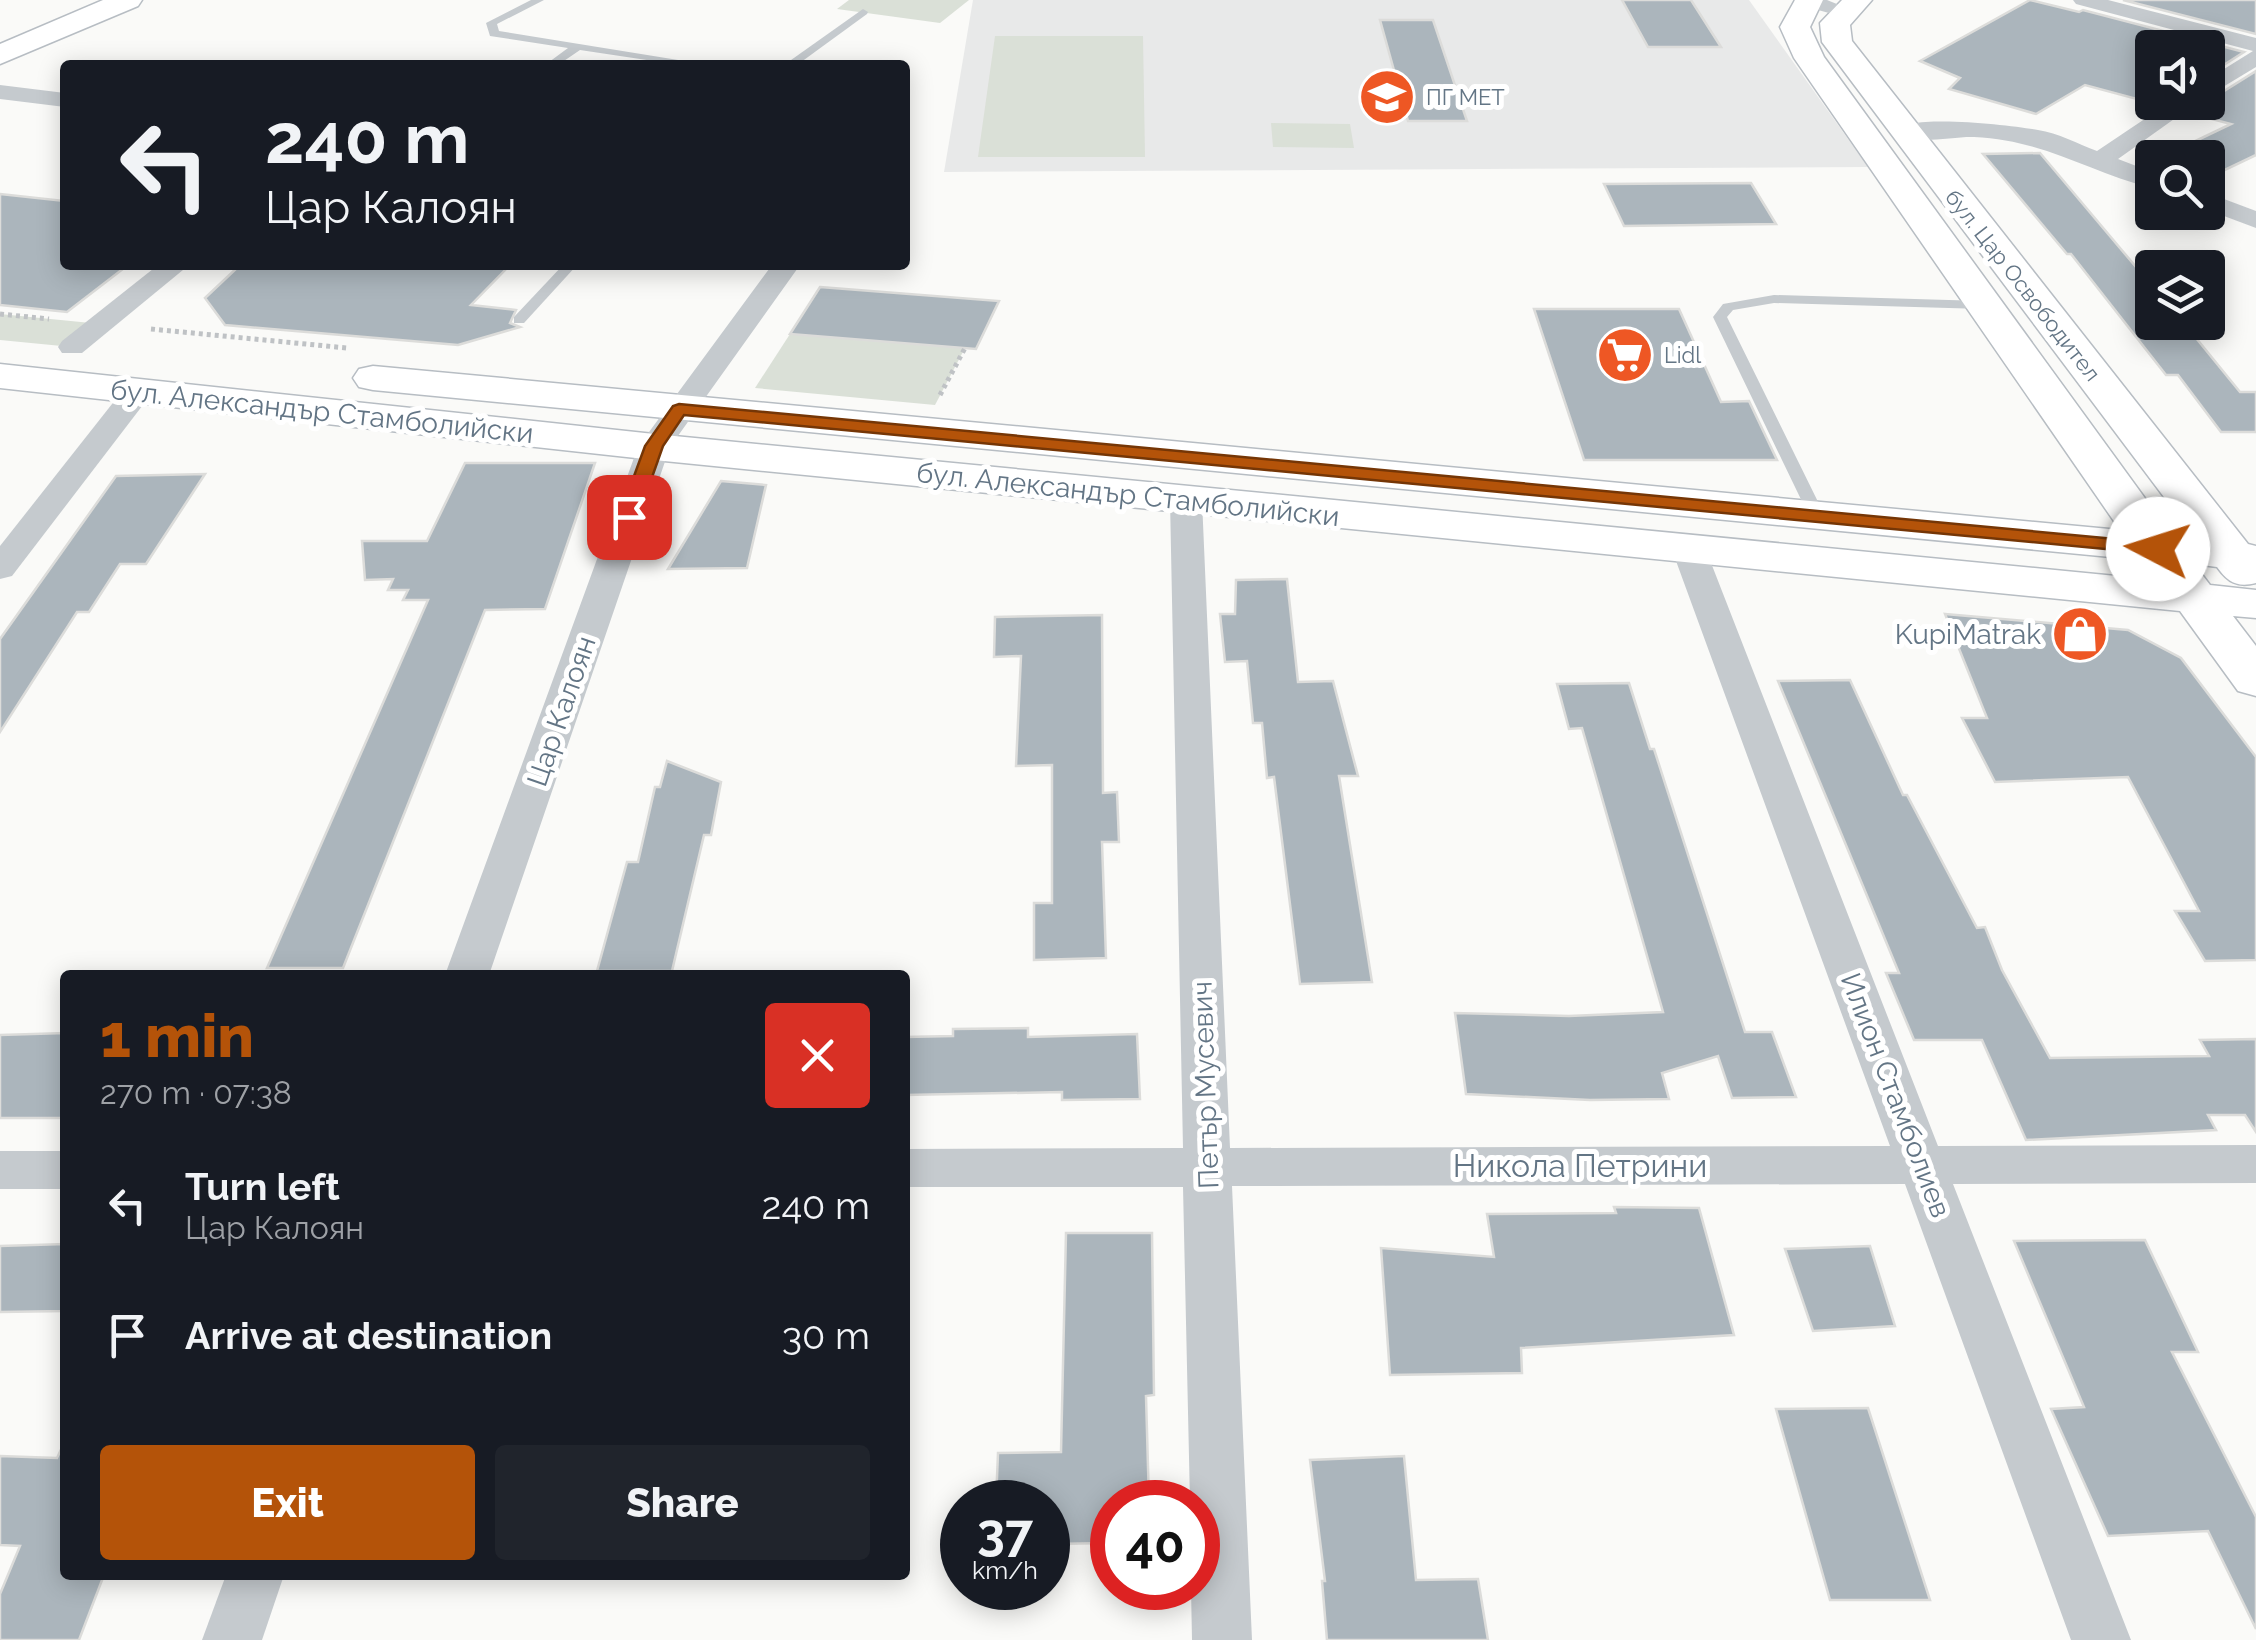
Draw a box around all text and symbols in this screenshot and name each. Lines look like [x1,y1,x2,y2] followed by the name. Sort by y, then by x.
[2135,30,2225,340] map controls
[2135,30,2225,120] button: sound
[1357,67,1417,127] school or university icon: ПГ МЕТ
[1426,84,1505,110] place label: ПГ МЕТ
[265,97,469,179] text: 240 m
[100,100,230,230] icon: left
[2135,140,2225,230] button: search
[265,181,517,234] text: Цар Калоян
[1940,184,2106,386] street label: бул. Цар Освободител
[2135,250,2225,340] button: layers
[1595,325,1655,385] supermarket icon: Lidl
[1664,342,1701,368] place label: Lidl
[109,373,535,450] street label: бул. Александър Стамболийски
[915,456,1341,533] street label: бул. Александър Стамболийски
[587,475,672,560] pin
[602,490,657,545] icon: arrive
[2106,497,2210,601] position arrow
[2050,604,2110,664] shop icon: KupiMatrak
[1895,618,2041,651] place label: KupiMatrak
[520,632,603,791] street label: Цар Калоян
[1834,968,1957,1222] street label: Илион Стамболиев
[1185,981,1226,1189] street label: Петър Мусевич
[100,1001,254,1071] text: 1 min
[765,1003,870,1108] button: close
[100,1074,292,1111] text: 270 m · 07:38
[1453,1147,1707,1184] street label: Никола Петрини
[185,1164,340,1209] text: Turn left
[100,1178,155,1233] icon: left
[762,1183,870,1228] text: 240 m
[185,1209,364,1246] text: Цар Калоян
[100,1308,155,1363] icon: arrive
[185,1313,552,1358] text: Arrive at destination
[782,1313,870,1358] text: 30 m
[100,1445,475,1560] button: Exit
[495,1445,870,1560] button: Share
[1090,1480,1220,1610] speed limit sign: 40
[977,1503,1033,1562] text: 37
[972,1555,1038,1585] text: km/h

